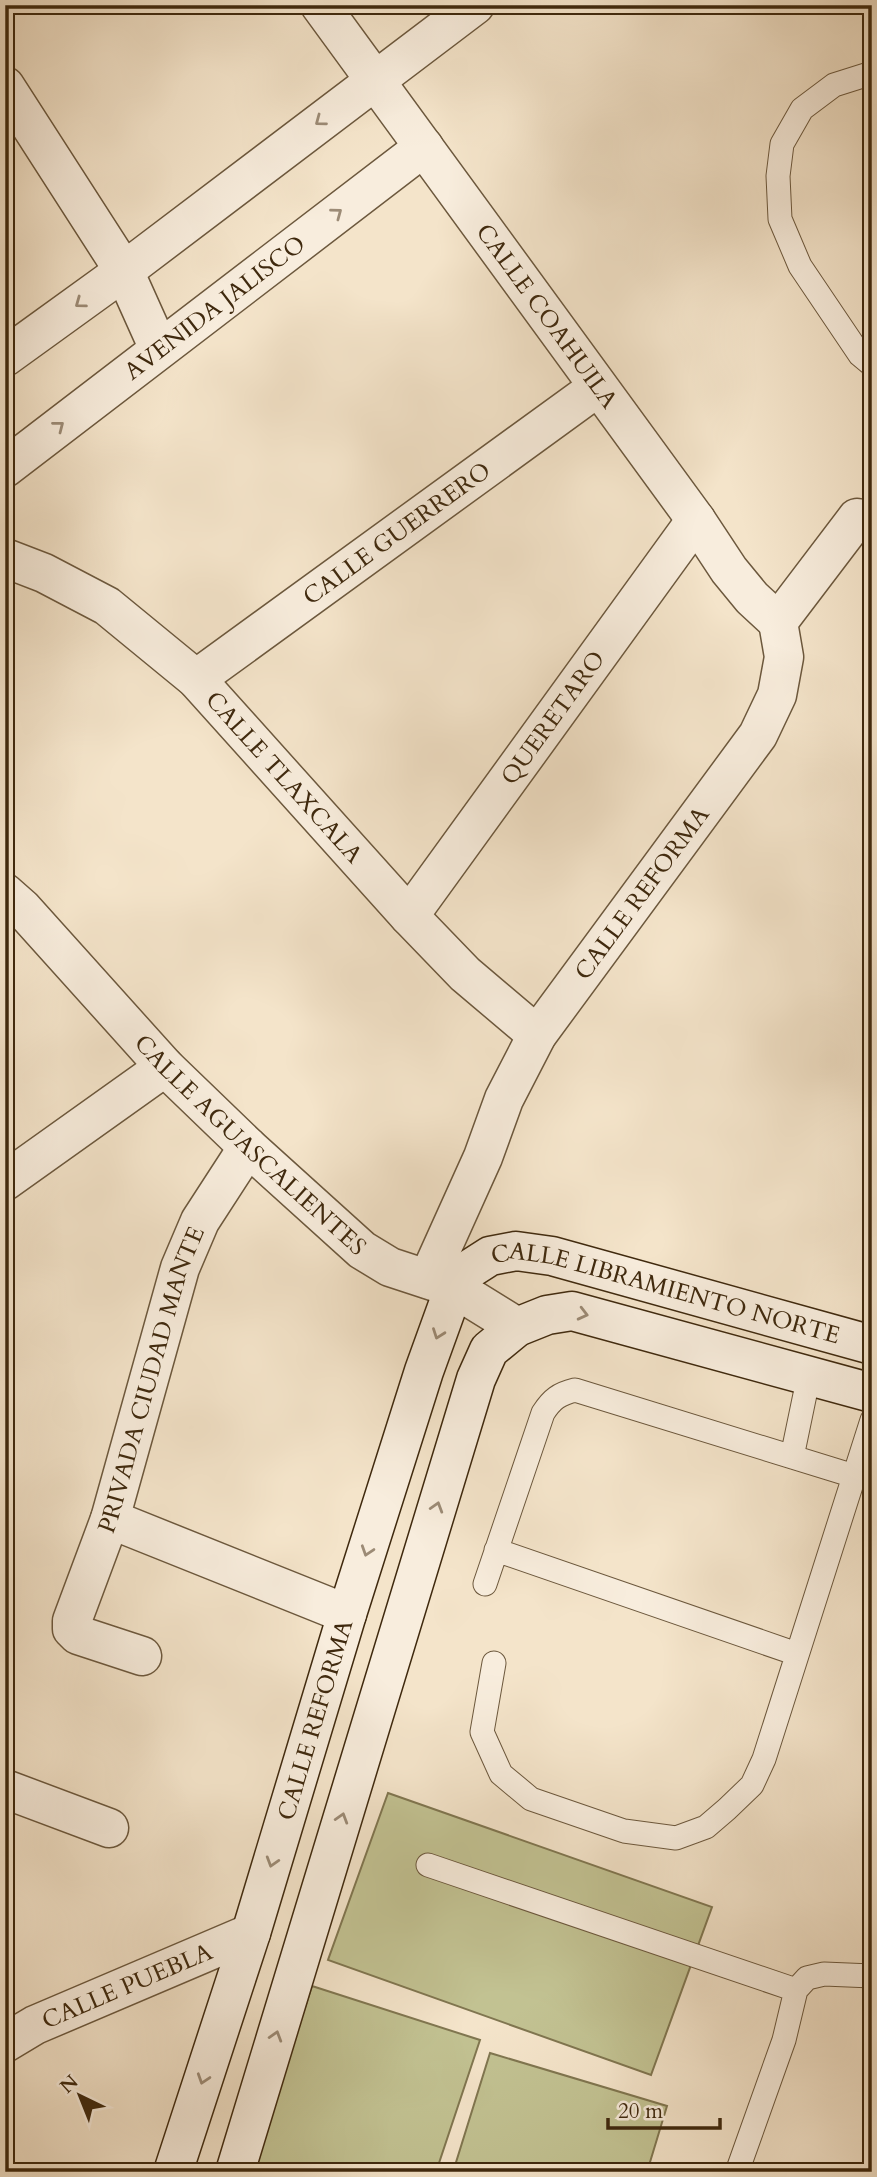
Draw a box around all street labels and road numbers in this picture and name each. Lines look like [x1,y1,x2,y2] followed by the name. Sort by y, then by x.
[468,217,626,416] street label: CALLE COAHUILA
[117,227,312,388] street label: AVENIDA JALISCO
[296,454,497,613] street label: CALLE GUERRERO
[493,644,613,792] street label: QUERETARO
[198,684,371,871] street label: CALLE TLAXCALA
[567,799,717,986] street label: CALLE REFORMA
[127,1027,374,1263] street label: CALLE AGUASCALIENTES
[90,1221,212,1538] street label: PRIVADA CIUDAD MANTE
[488,1234,844,1352] street label: CALLE LIBRAMIENTO NORTE
[269,1615,361,1824] street label: CALLE REFORMA
[37,1935,218,2037] street label: CALLE PUEBLA

